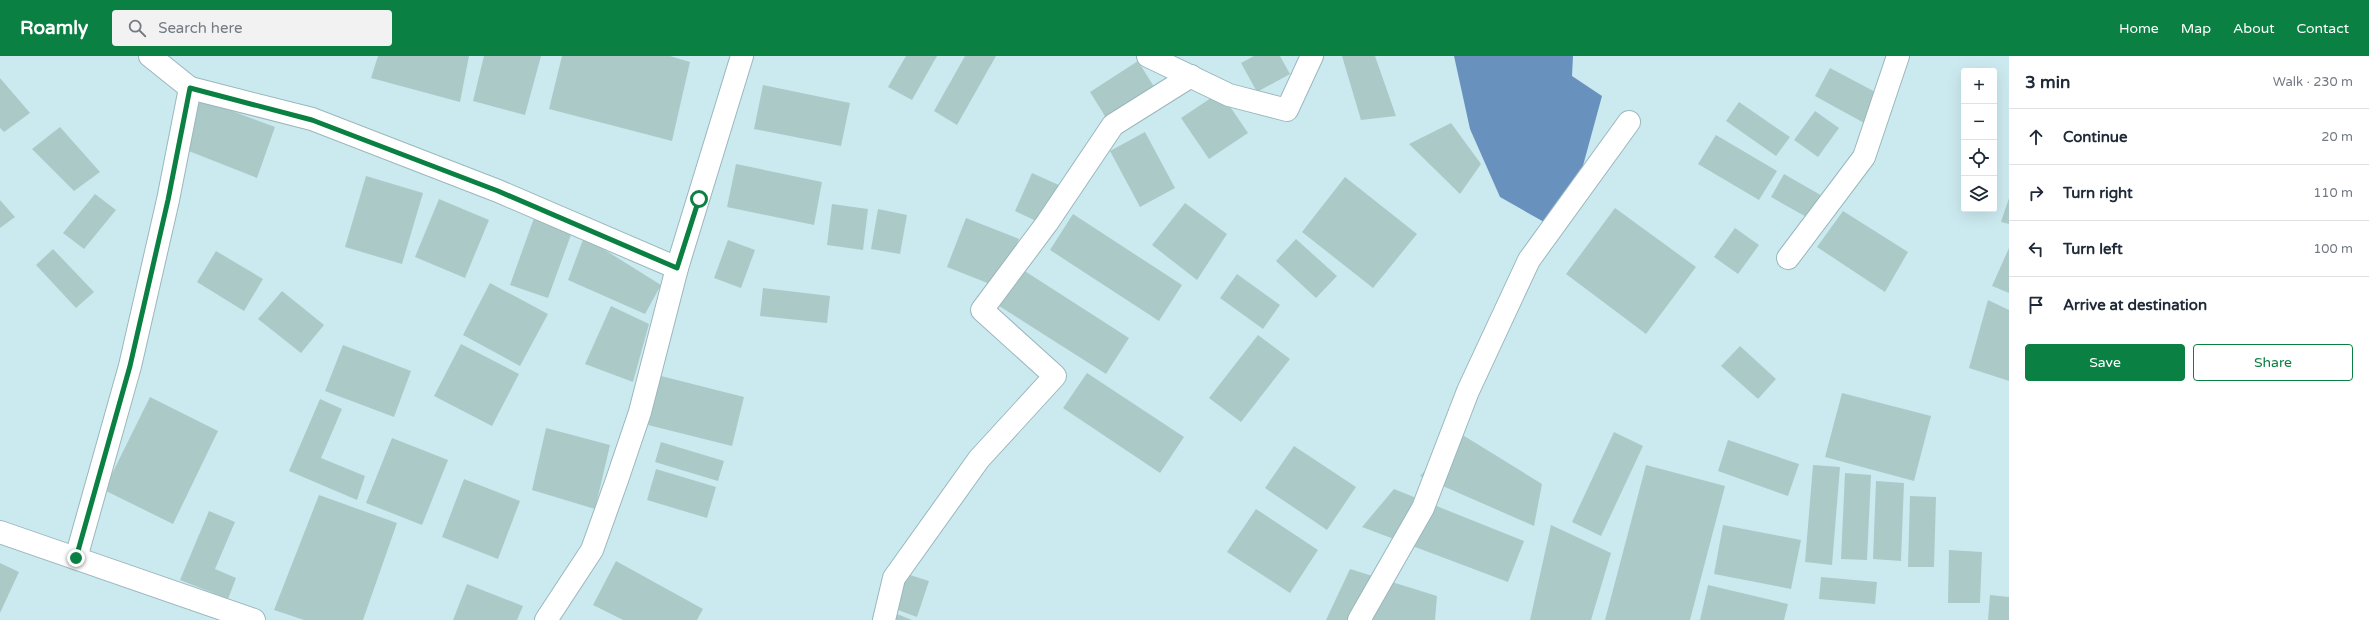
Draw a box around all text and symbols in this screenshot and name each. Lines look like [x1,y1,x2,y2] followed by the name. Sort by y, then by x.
[112,10,392,46] search box
[20,17,88,39] text: Roamly
[126,17,148,39] icon: search
[158,19,243,37] text: Search here
[2119,20,2159,37] text: Home
[2181,20,2211,37] text: Map
[2233,20,2275,37] text: About
[2297,20,2349,37] text: Contact
[1961,68,1997,212] map controls
[1961,68,1997,104] button: +
[2025,72,2070,93] text: 3 min
[2273,74,2353,90] text: Walk · 230 m
[1961,104,1997,140] button: −
[2025,126,2047,148] icon: ahead
[2063,128,2127,146] text: Continue
[2321,129,2353,145] text: 20 m
[1961,140,1997,176] button: locate
[1961,176,1997,212] button: layers
[2025,182,2047,204] icon: right
[2063,184,2133,202] text: Turn right
[2313,185,2353,201] text: 110 m
[690,190,708,208] route start
[2025,238,2047,260] icon: left
[2063,240,2123,258] text: Turn left
[2313,241,2353,257] text: 100 m
[2025,294,2047,316] icon: arrive
[2063,296,2207,314] text: Arrive at destination
[2025,344,2185,381] button: Save
[2193,344,2353,381] button: Share
[67,549,85,567] route end

